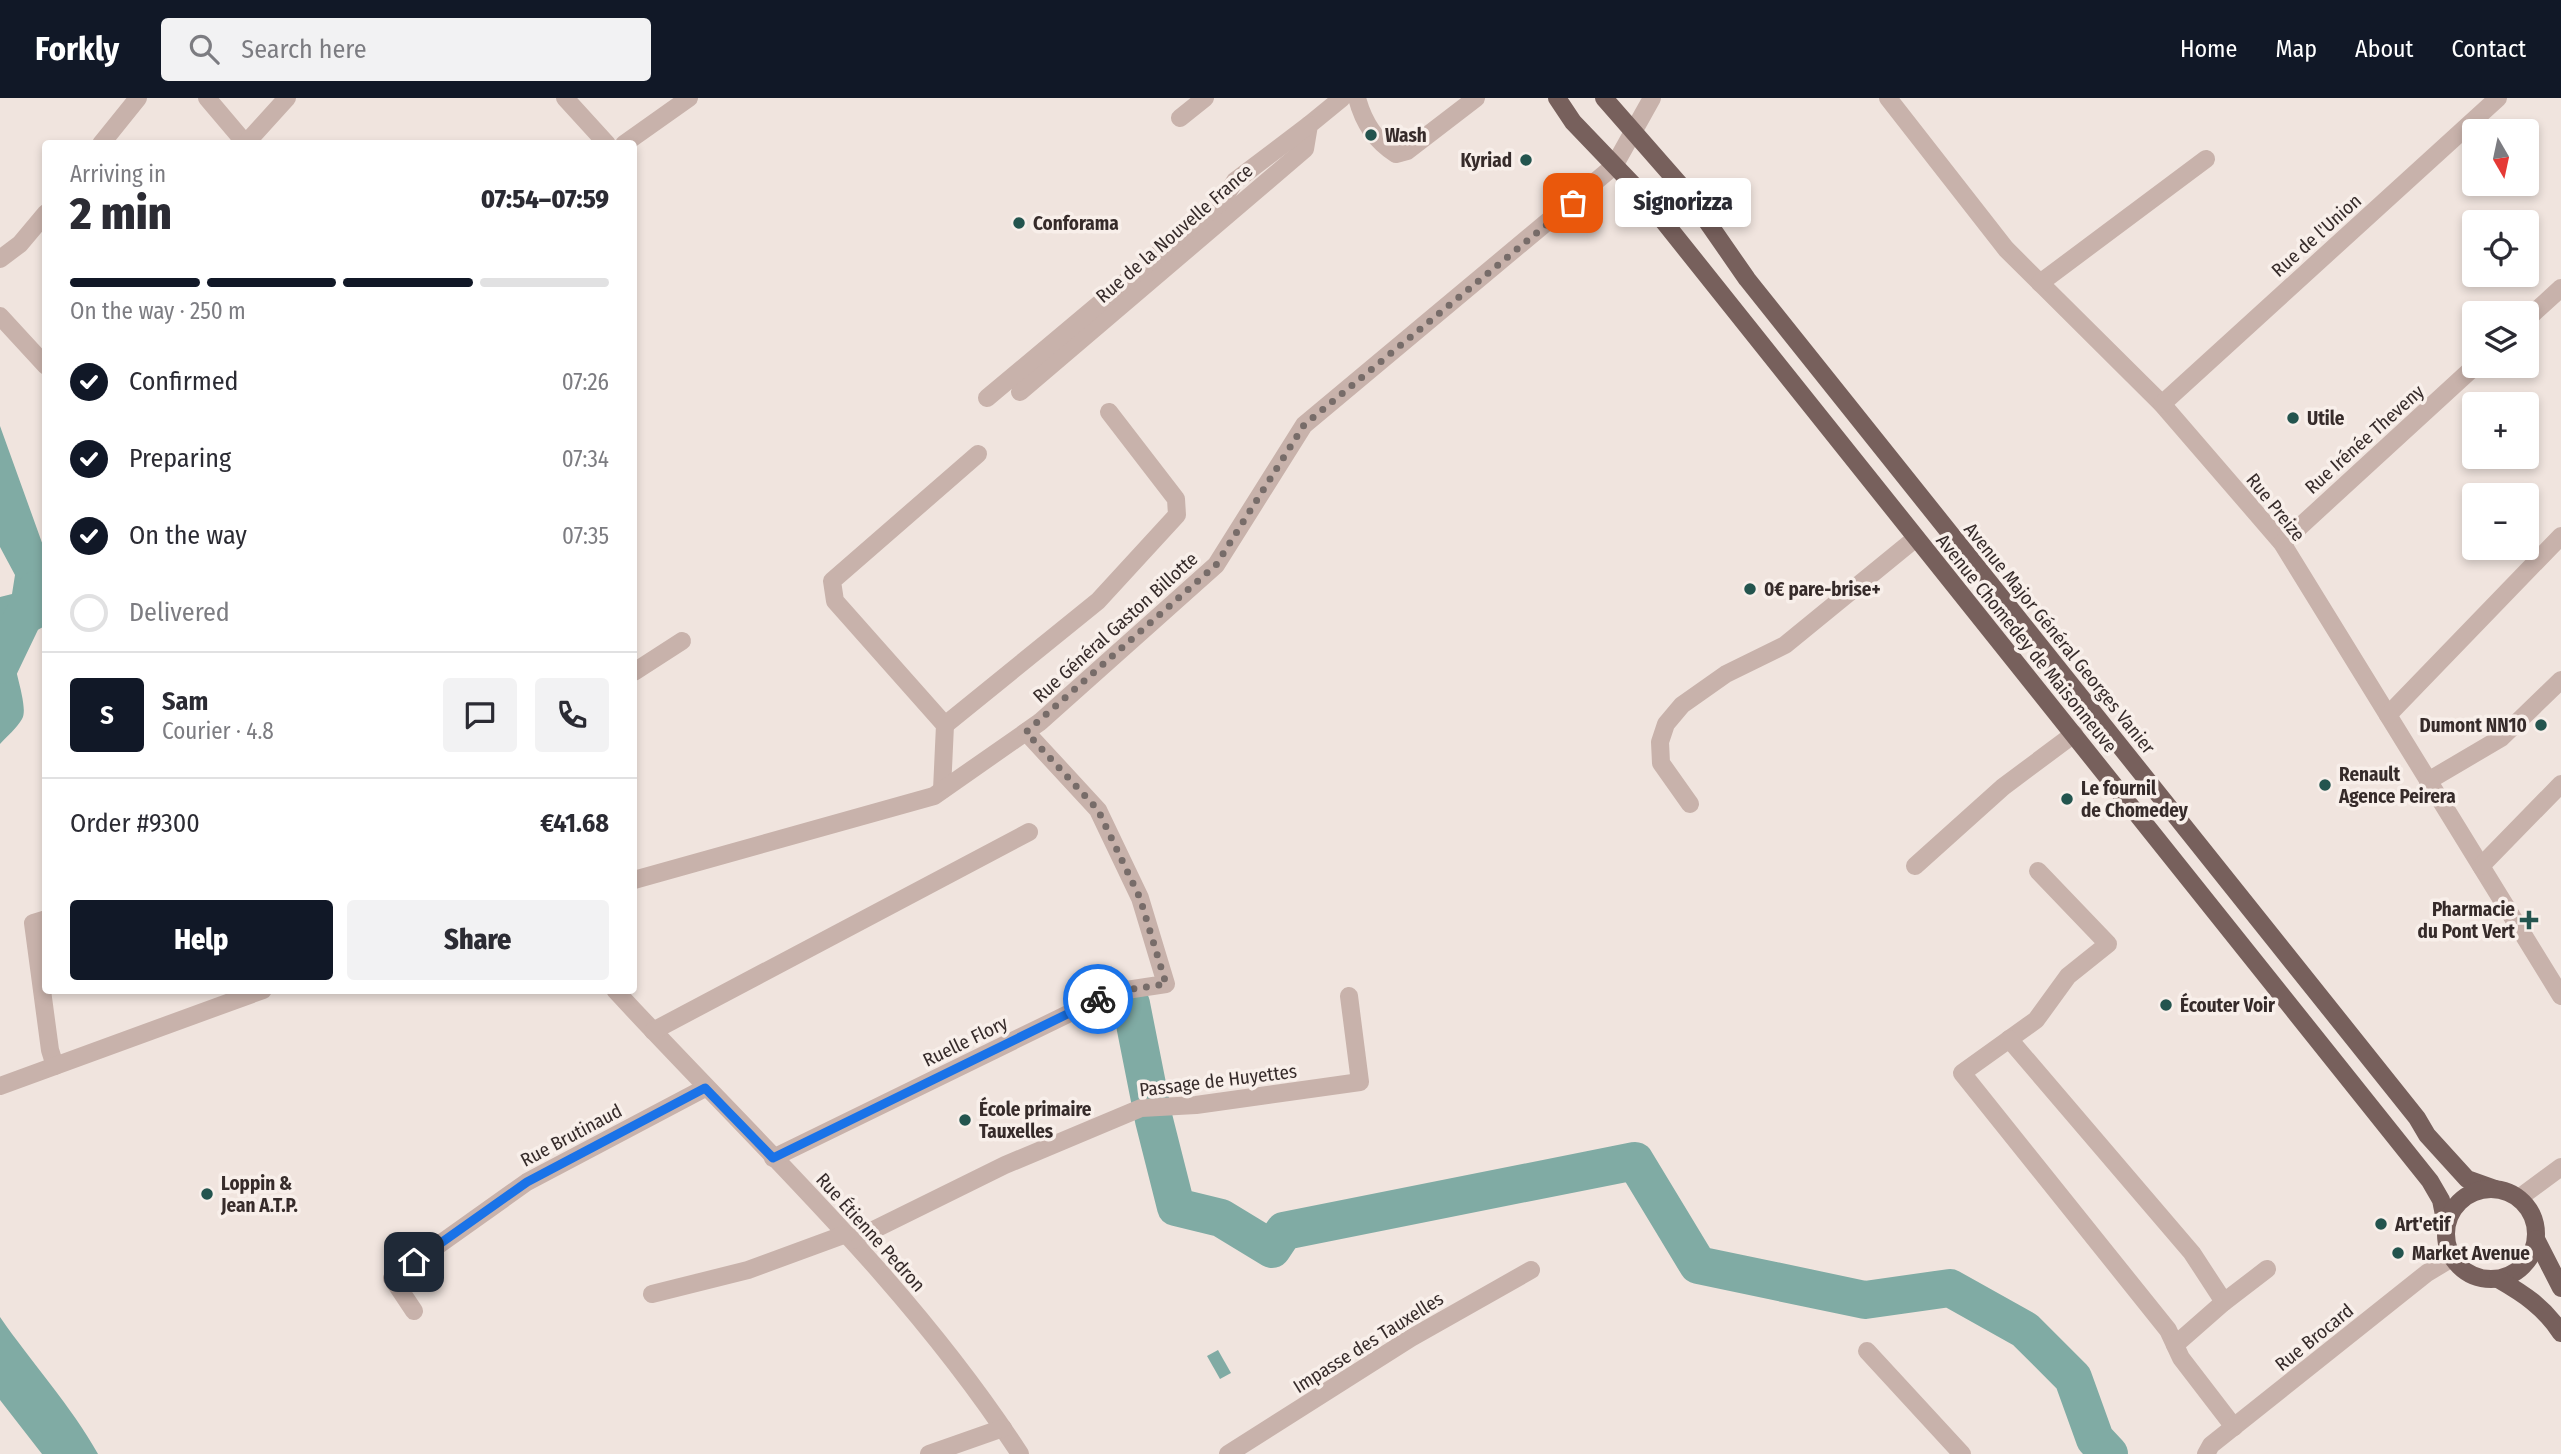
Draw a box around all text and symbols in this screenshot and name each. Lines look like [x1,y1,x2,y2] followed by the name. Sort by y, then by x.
[161,18,651,81] search box
[35,29,119,69] text: Forkly
[185,30,223,68] icon: search
[241,34,367,65] text: Search here
[2180,35,2237,63] text: Home
[2275,35,2317,63] text: Map
[2355,35,2413,63] text: About
[2451,35,2526,63] text: Contact
[2462,119,2539,196] north arrow
[2462,119,2539,560] map controls
[1385,124,1427,147] place label: Wash
[1363,127,1379,143] marker: Wash
[1461,149,1512,172] place label: Kyriad
[1518,152,1534,168] marker: Kyriad
[1091,159,1257,308] street label: Rue de la Nouvelle France
[70,160,166,188] text: Arriving in
[1543,173,1603,233] pin
[1615,178,1752,228] callout: Signorizza
[481,184,609,215] text: 07:54–07:59
[1554,184,1592,222] icon: bag
[70,186,172,241] text: 2 min
[1633,188,1733,216] text: Signorizza
[2267,189,2366,282] street label: Rue de l'Union
[2462,210,2539,287] button: locate
[1033,212,1119,235] place label: Conforama
[1011,215,1027,231] marker: Conforama
[70,297,246,325] text: On the way · 250 m
[2462,301,2539,378] button: layers
[70,363,108,401] icon: check
[129,366,239,397] text: Confirmed
[562,368,609,396] text: 07:26
[2300,380,2429,499] street label: Rue Irénée Theveny
[2462,392,2539,469] button: +
[2307,407,2345,430] place label: Utile
[2285,410,2301,426] marker: Utile
[70,440,108,478] icon: check
[129,443,231,474] text: Preparing
[562,445,609,473] text: 07:34
[2241,469,2310,546] street label: Rue Preize
[2462,483,2539,560] button: −
[70,517,108,555] icon: check
[1959,518,2160,759] street label: Avenue Major Général Georges Vanier
[129,520,247,551] text: On the way
[562,522,609,550] text: 07:35
[1931,529,2122,757] street label: Avenue Chomedey de Maisonneuve
[1028,547,1202,707] street label: Rue Général Gaston Billotte
[1764,578,1881,601] place label: 0€ pare-brise+
[1742,581,1758,597] marker: 0€ pare-brise+
[129,597,230,628] text: Delivered
[443,678,517,752] button: chat
[535,678,609,752] button: phone
[162,686,208,717] text: Sam
[100,700,114,731] text: S
[2419,714,2527,737] place label: Dumont NN10
[162,717,274,745] text: Courier · 4.8
[2533,717,2549,733] marker: Dumont NN10
[2338,763,2456,808] place label: Renault Agence Peirera
[2081,777,2189,822] place label: Le fournil de Chomedey
[2317,777,2333,793] marker: Renault Agence Peirera
[2059,791,2075,807] marker: Le fournil de Chomedey
[70,808,200,839] text: Order #9300
[540,808,609,839] text: €41.68
[2418,898,2515,943] place label: Pharmacie du Pont Vert
[70,900,333,980] button: Help
[347,900,609,980] button: Share
[2521,912,2537,928] marker: Pharmacie du Pont Vert
[1063,964,1133,1034] courier
[1079,980,1117,1018] icon: bike
[2180,992,2276,1017] place label: Écouter Voir
[2158,997,2174,1013] marker: Écouter Voir
[919,1011,1012,1072] street label: Ruelle Flory
[1138,1059,1298,1102] street label: Passage de Huyettes
[979,1096,1092,1143] place label: École primaire Tauxelles
[517,1099,626,1172] street label: Rue Brutinaud
[957,1112,973,1128] marker: École primaire Tauxelles
[811,1168,930,1297] street label: Rue Étienne Pedron
[220,1172,298,1217] place label: Loppin & Jean A.T.P.
[199,1186,215,1202] marker: Loppin & Jean A.T.P.
[2394,1213,2452,1236] place label: Art'etif
[2373,1216,2389,1232] marker: Art'etif
[384,1232,444,1292] pin
[2412,1242,2530,1265] place label: Market Avenue
[395,1243,433,1281] icon: home
[2390,1245,2406,1261] marker: Market Avenue
[1289,1287,1448,1398] street label: Impasse des Tauxelles
[2270,1299,2358,1376] street label: Rue Brocard

